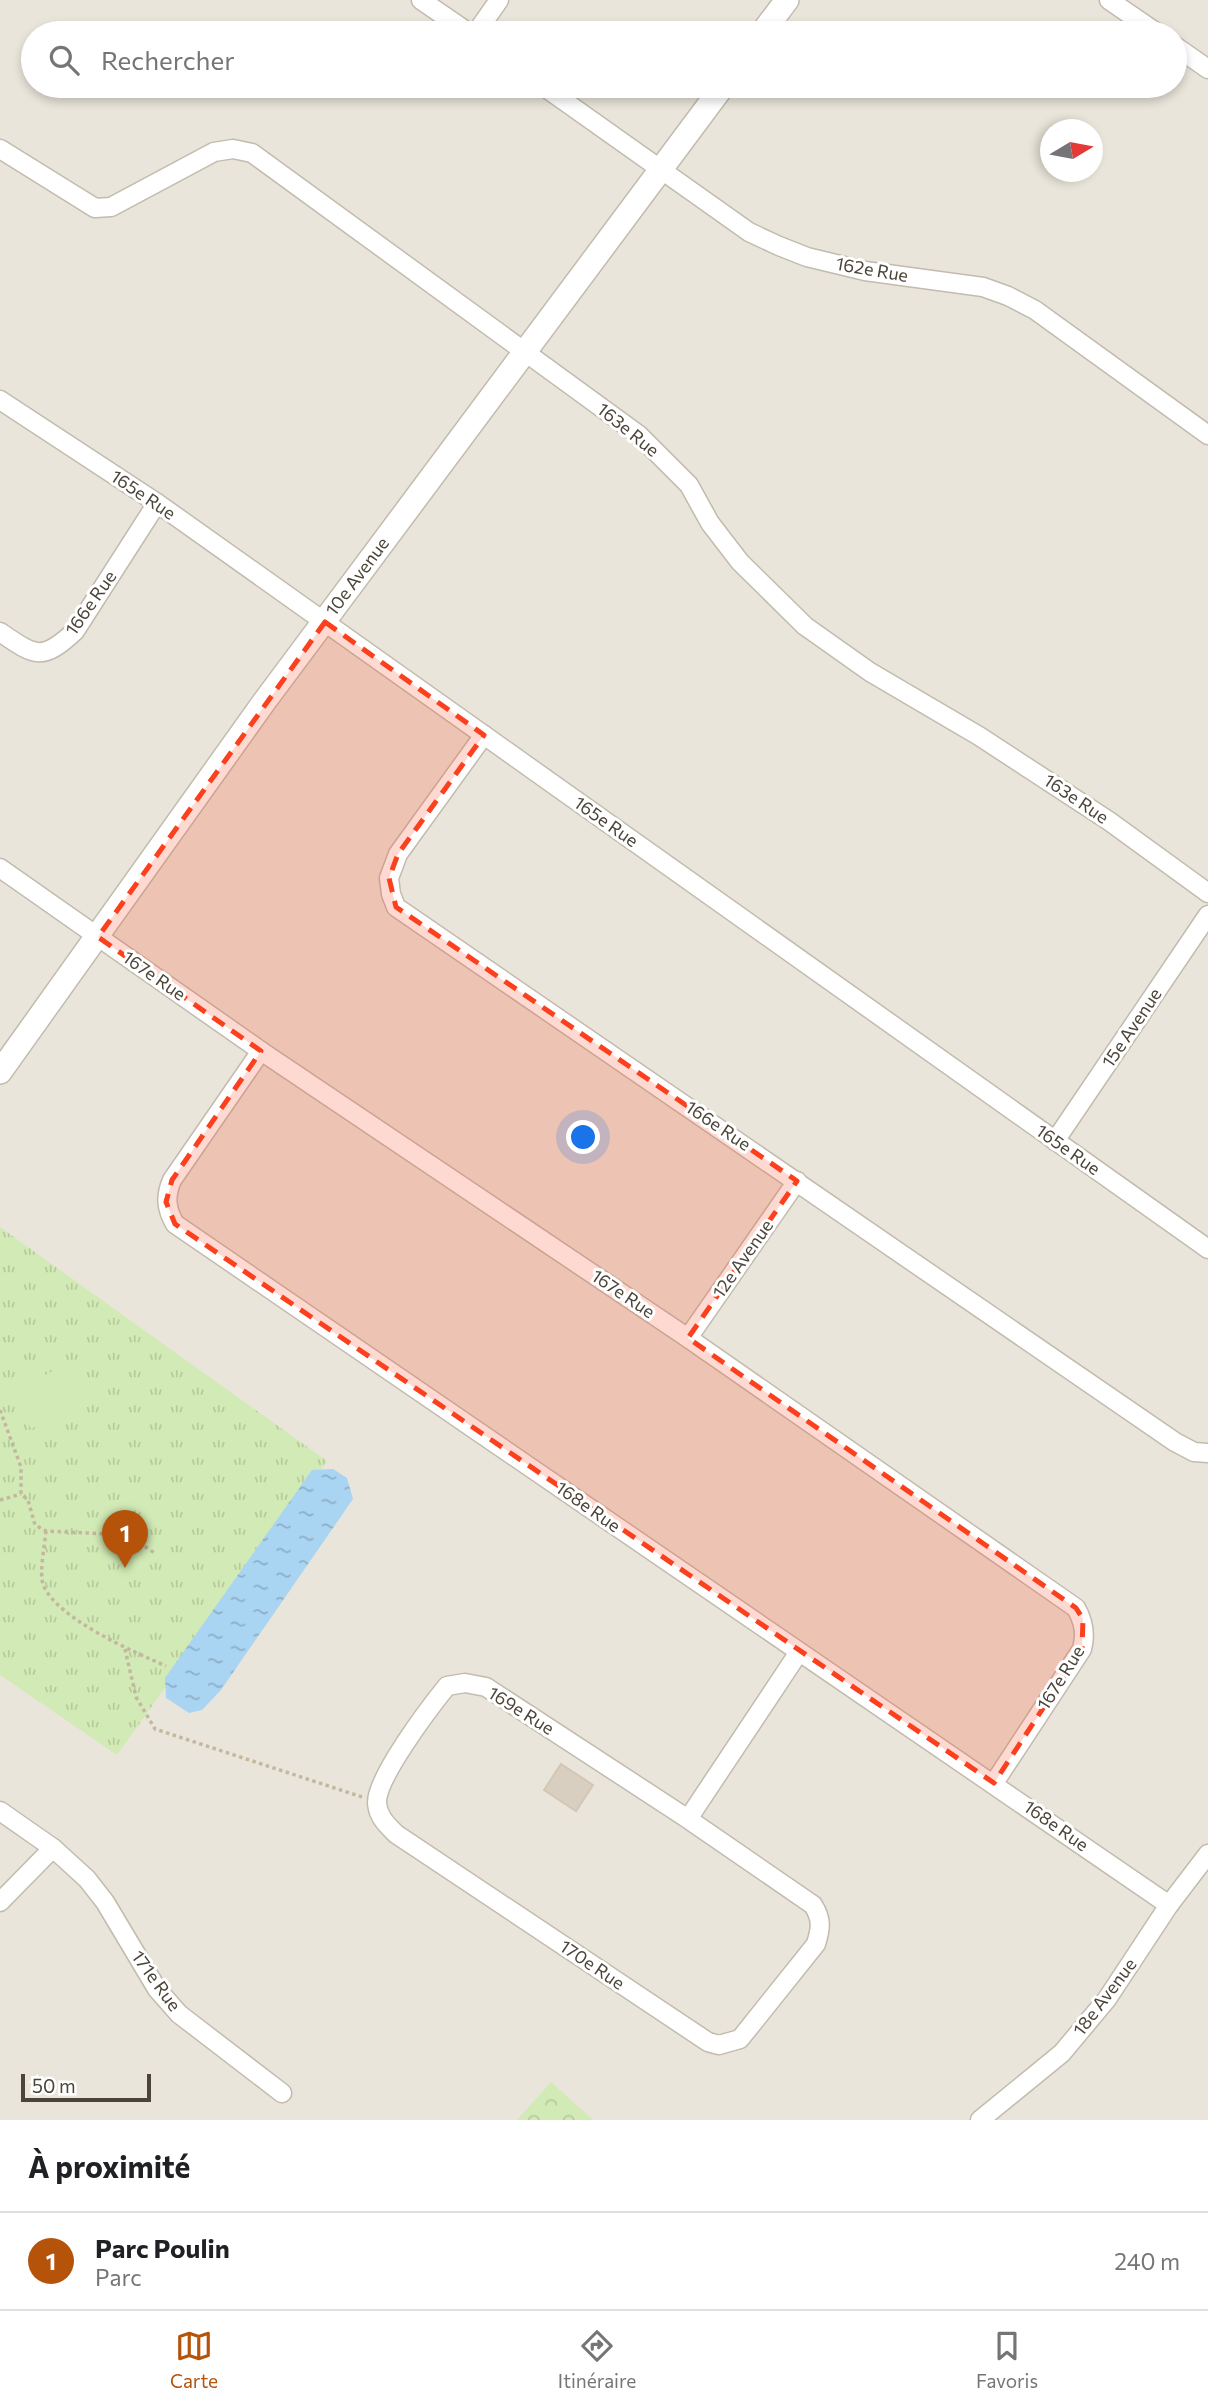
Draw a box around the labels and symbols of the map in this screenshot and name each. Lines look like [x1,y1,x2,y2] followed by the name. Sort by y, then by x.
[1040,119,1103,182] north arrow
[834,252,910,286] street label: 162e Rue
[593,398,664,461] street label: 163e Rue
[107,465,180,524] street label: 165e Rue
[320,532,393,620] street label: 10e Avenue
[60,566,120,639] street label: 166e Rue
[1040,769,1113,828] street label: 163e Rue
[570,791,643,851] street label: 165e Rue
[119,946,190,1005] street label: 167e Rue
[1097,984,1166,1071] street label: 15e Avenue
[682,1095,755,1155] street label: 166e Rue
[1032,1119,1105,1179] street label: 165e Rue
[566,1120,600,1154] your location
[707,1215,777,1302] street label: 12e Avenue
[588,1264,659,1322] street label: 167e Rue
[552,1476,625,1536] street label: 168e Rue
[102,1510,148,1568] pin: 1
[1032,1641,1089,1714] street label: 167e Rue
[484,1681,559,1739] street label: 169e Rue
[1020,1795,1093,1855] street label: 168e Rue
[556,1935,629,1994] street label: 170e Rue
[128,1946,186,2015] street label: 171e Rue
[1068,1953,1141,2040] street label: 18e Avenue
[21,2071,150,2103] scale bar

